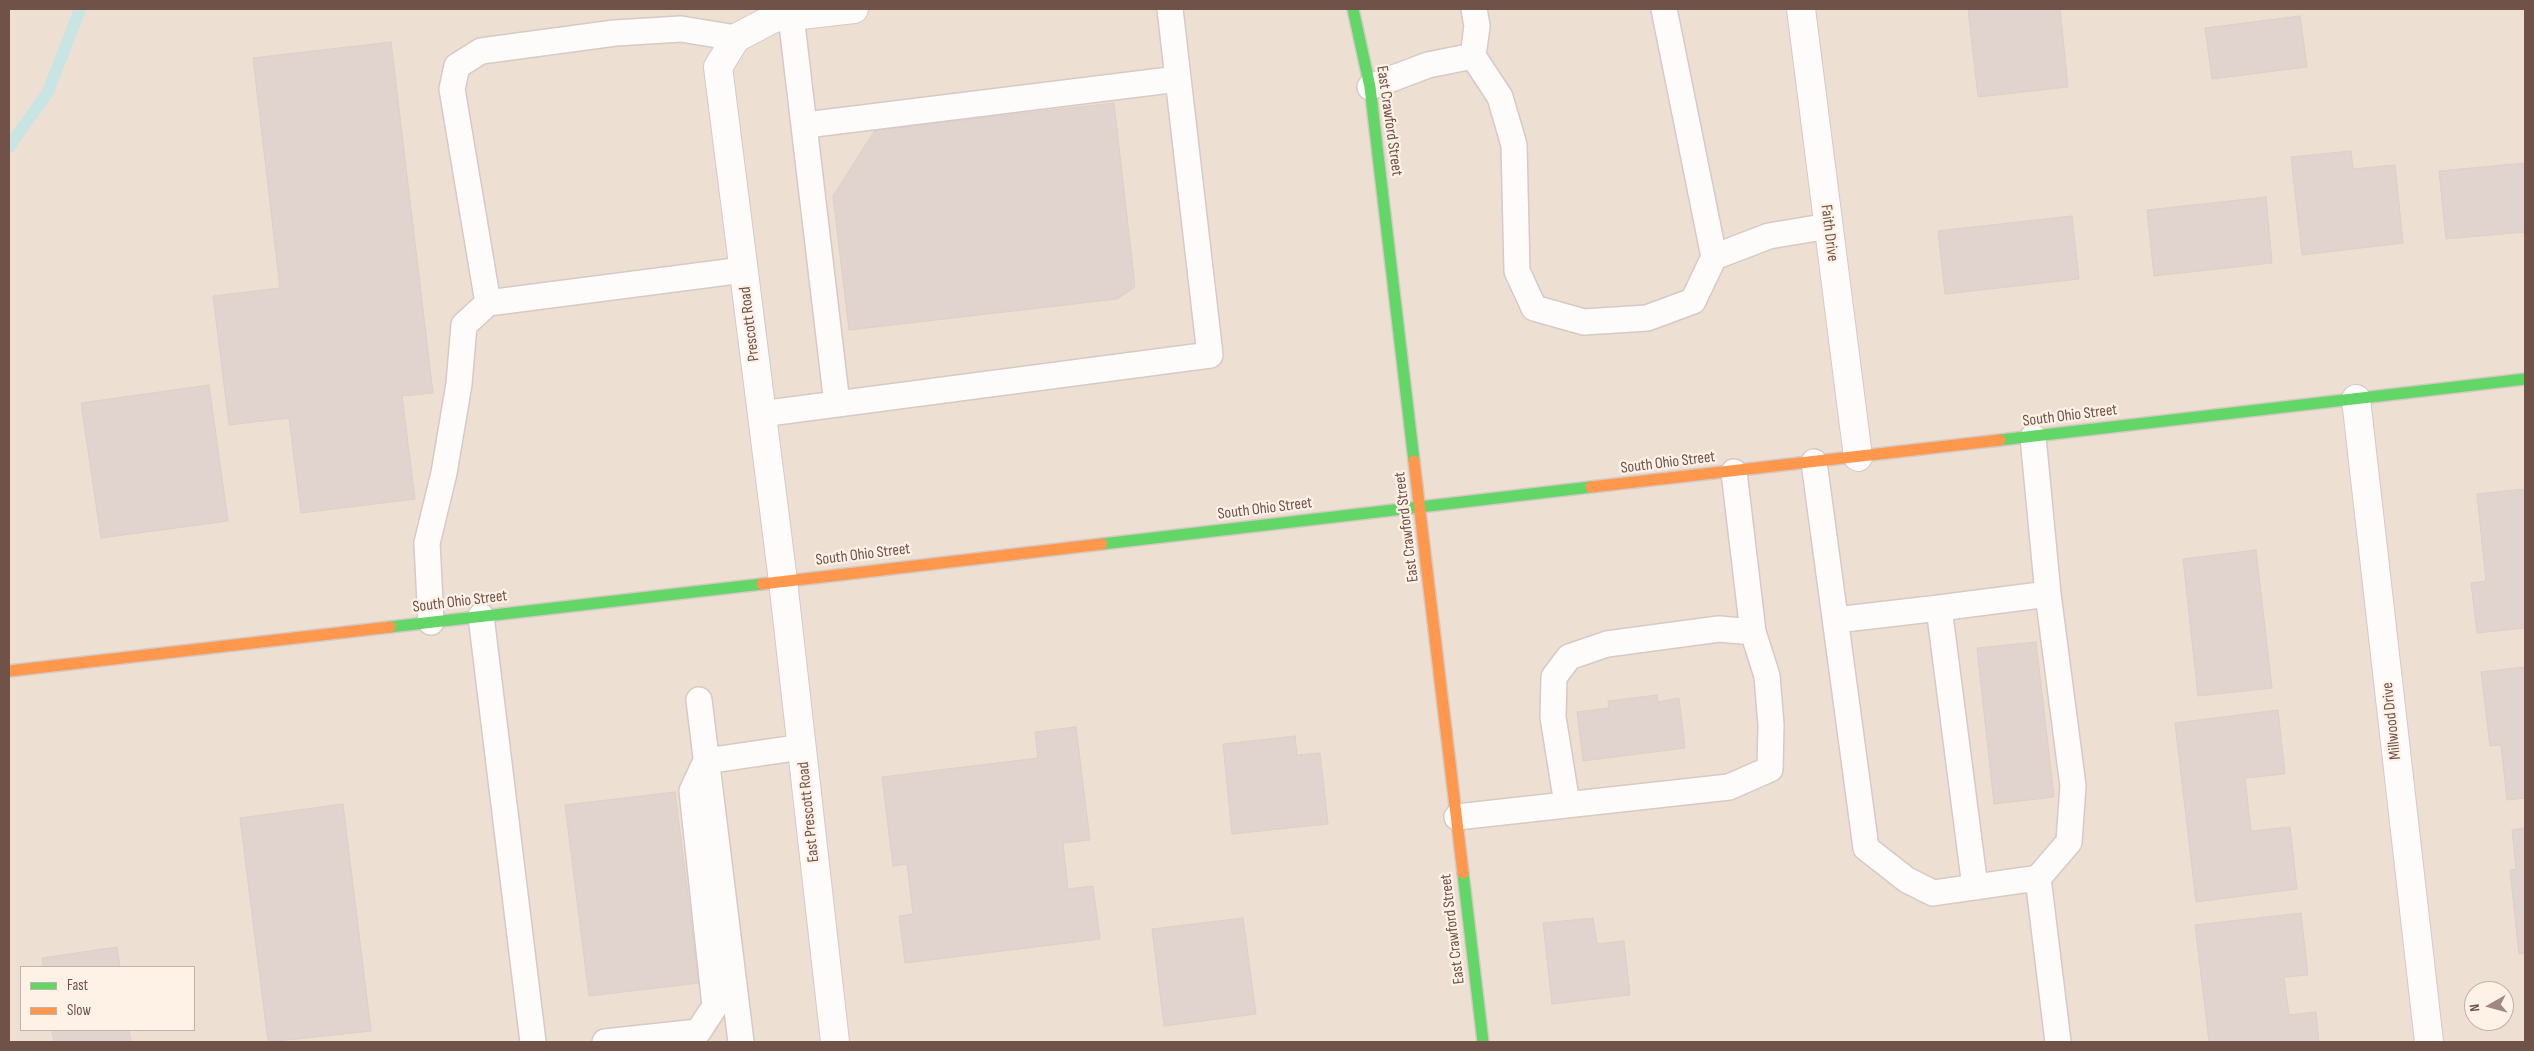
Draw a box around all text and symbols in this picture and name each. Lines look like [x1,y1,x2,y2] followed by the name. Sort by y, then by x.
[1372,65,1406,177] street label: East Crawford Street
[1816,203,1842,263] street label: Faith Drive
[736,286,764,362] street label: Prescott Road
[2022,401,2118,431] street label: South Ohio Street
[1620,448,1716,478] street label: South Ohio Street
[1391,471,1423,583] street label: East Crawford Street
[1217,494,1313,524] street label: South Ohio Street
[815,540,911,570] street label: South Ohio Street
[412,587,508,617] street label: South Ohio Street
[2378,681,2406,761] street label: Millwood Drive
[794,761,824,863] street label: East Prescott Road
[1437,873,1469,985] street label: East Crawford Street
[20,966,195,1031] legend
[67,976,88,995] text: Fast
[2464,981,2514,1031] north arrow
[67,1001,91,1020] text: Slow
[2466,1003,2484,1013] text: N

